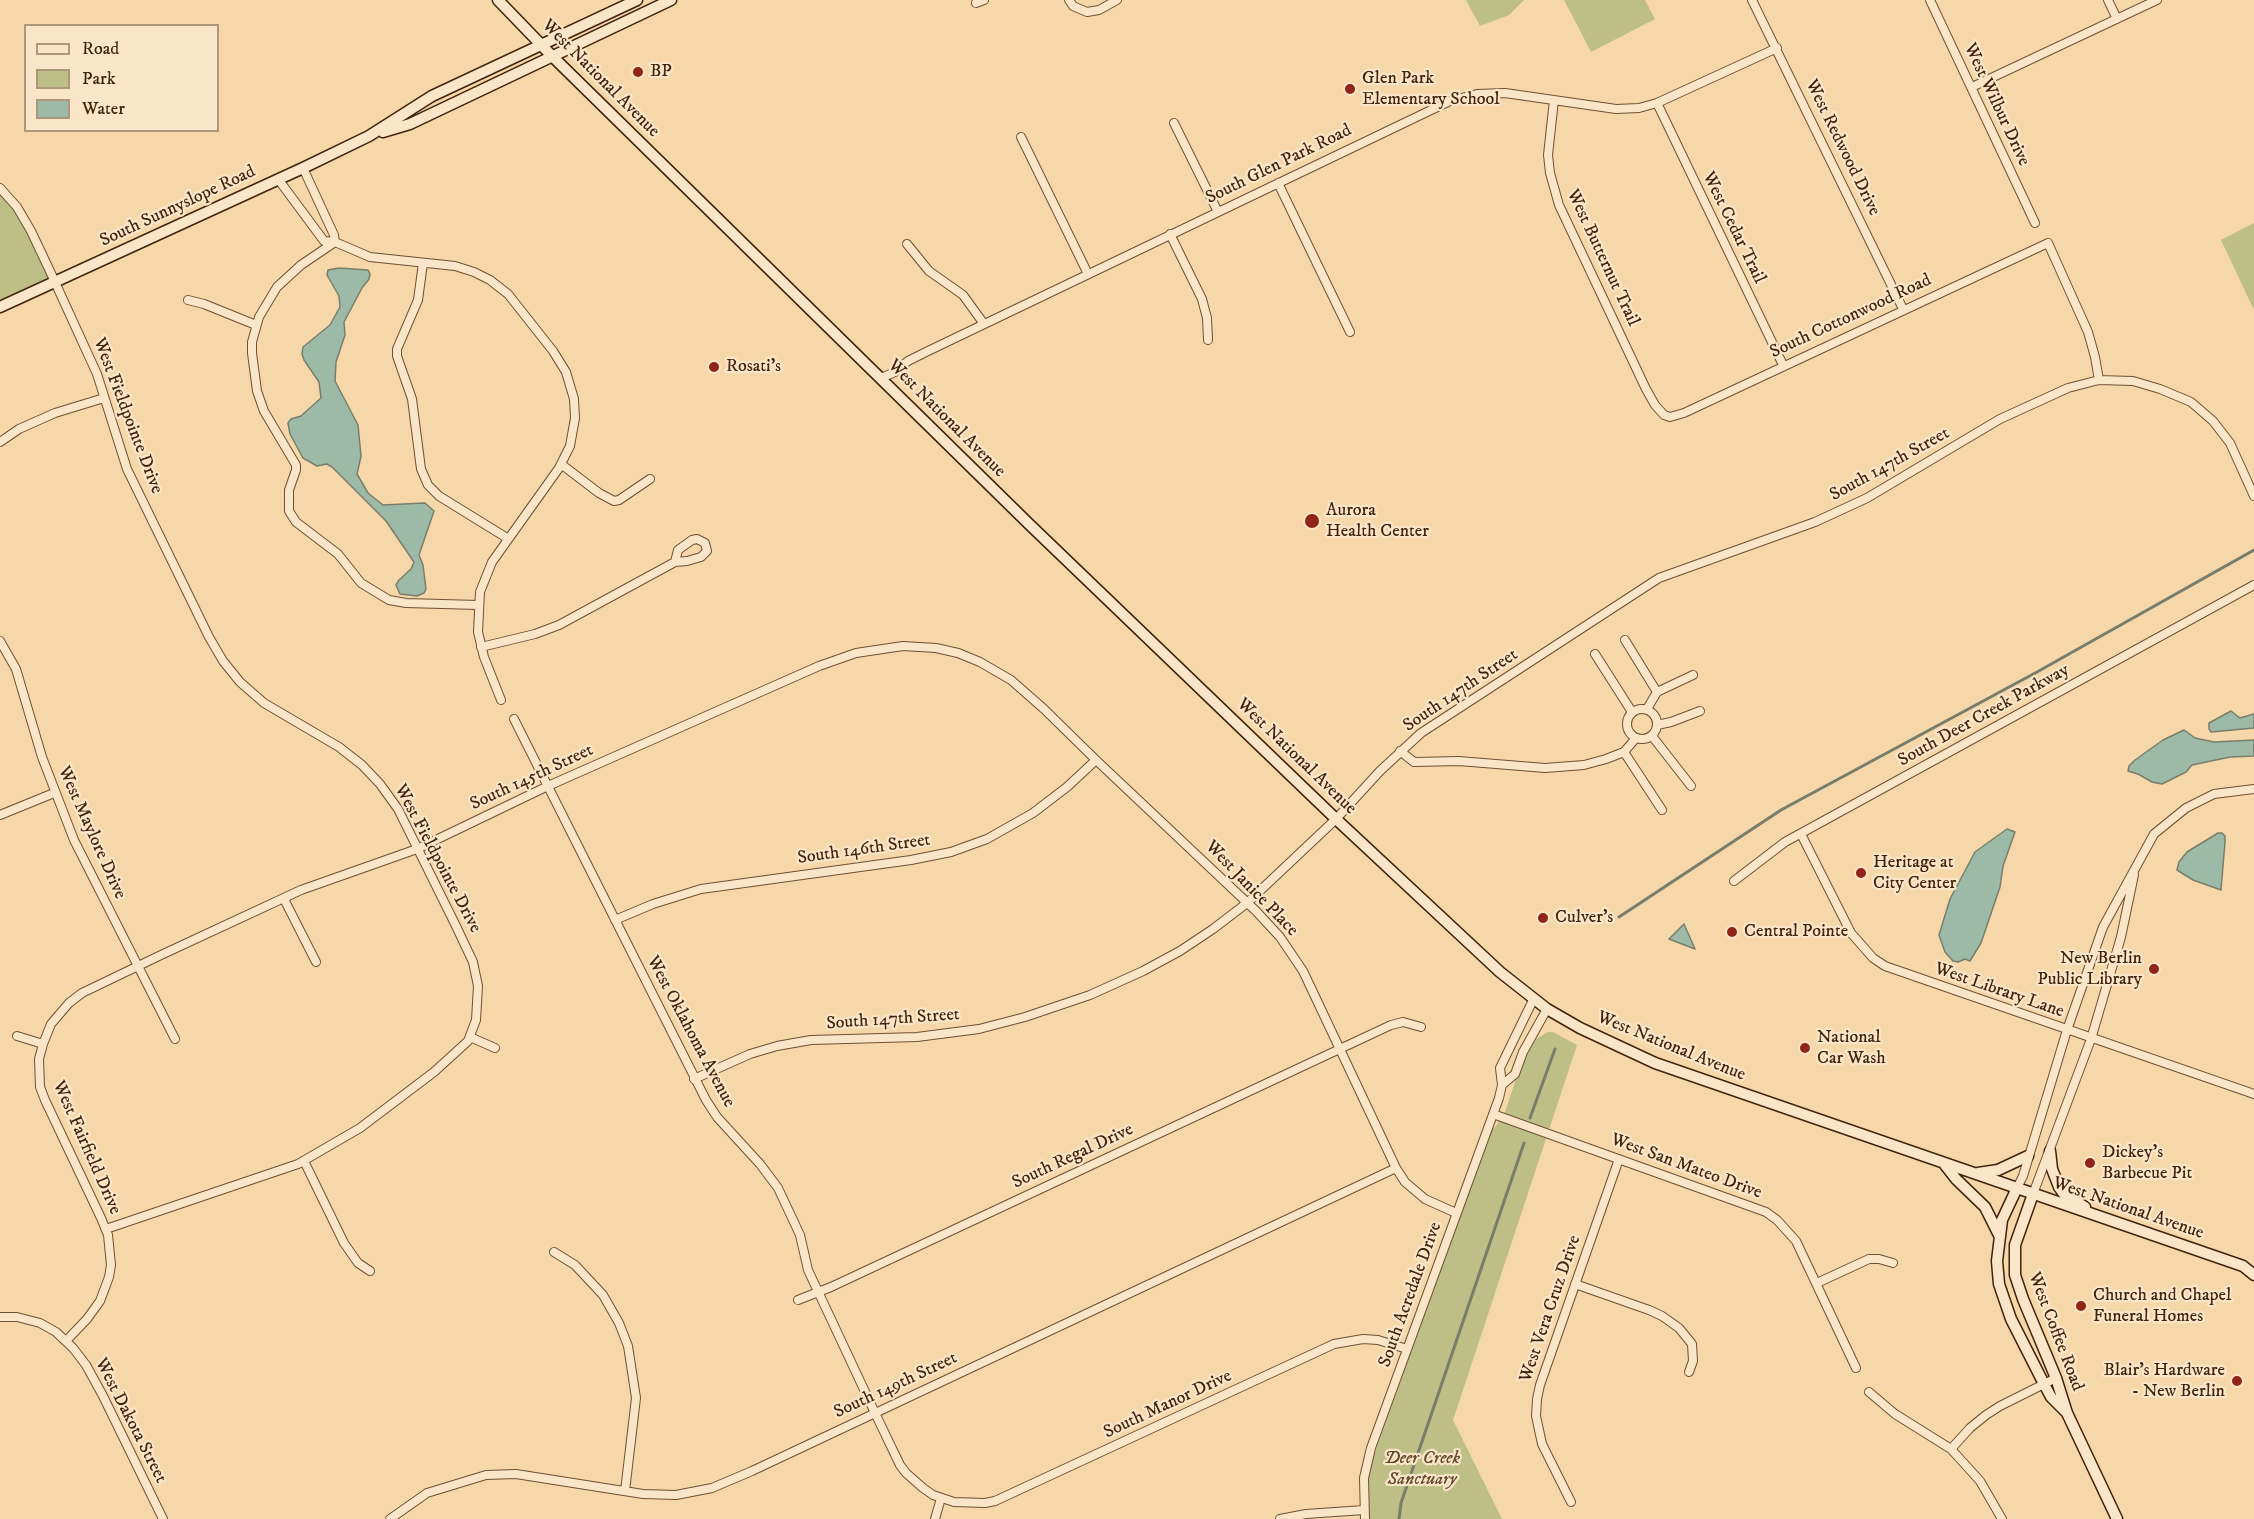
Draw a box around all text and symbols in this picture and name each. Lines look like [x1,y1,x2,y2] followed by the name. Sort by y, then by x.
[536,15,664,143] street label: West National Avenue
[24,24,219,132] legend
[82,38,119,60] text: Road
[1958,40,2034,170] street label: West Wilbur Drive
[650,61,672,83] place label: BP
[631,65,645,79] marker: BP
[82,68,116,90] text: Park
[1362,68,1500,110] place label: Glen Park Elementary School
[1800,76,1884,220] street label: West Redwood Drive
[1343,82,1357,96] marker: Glen Park Elementary School
[82,98,125,120] text: Water
[1203,120,1355,210] street label: South Glen Park Road
[97,161,259,253] street label: South Sunnyslope Road
[1697,169,1769,287] street label: West Cedar Trail
[1561,186,1643,330] street label: West Butternut Trail
[1767,270,1935,364] street label: South Cottonwood Road
[87,335,167,497] street label: West Fieldpointe Drive
[882,355,1010,483] street label: West National Avenue
[726,356,781,378] place label: Rosati's
[707,360,721,374] marker: Rosati's
[1826,423,1954,507] street label: South 147th Street
[1326,500,1429,542] place label: Aurora Health Center
[1303,512,1321,530] marker: Aurora Health Center
[1400,645,1522,737] street label: South 147th Street
[1895,660,2073,772] street label: South Deer Creek Parkway
[1232,694,1360,820] street label: West National Avenue
[467,740,597,816] street label: South 145th Street
[52,763,130,903] street label: West Maylore Drive
[389,781,485,937] street label: West Fieldpointe Drive
[796,830,932,870] street label: South 146th Street
[1200,837,1302,941] street label: West Janice Place
[1873,852,1956,894] place label: Heritage at City Center
[1854,866,1868,880] marker: Heritage at City Center
[1555,907,1613,929] place label: Culver's
[1536,911,1550,925] marker: Culver's
[1744,921,1848,943] place label: Central Pointe
[1725,925,1739,939] marker: Central Pointe
[2037,948,2142,990] place label: New Berlin Public Library
[641,953,739,1111] street label: West Oklahoma Avenue
[1931,959,2067,1023] street label: West Library Lane
[2147,962,2161,976] marker: New Berlin Public Library
[826,1005,960,1035] street label: South 147th Street
[1594,1007,1748,1087] street label: West National Avenue
[1817,1027,1886,1070] place label: National Car Wash
[1798,1041,1812,1055] marker: National Car Wash
[47,1078,125,1218] street label: West Fairfield Drive
[1009,1120,1137,1194] street label: South Regal Drive
[1608,1130,1764,1204] street label: West San Mateo Drive
[2102,1142,2192,1184] place label: Dickey's Barbecue Pit
[2083,1156,2097,1170] marker: Dickey's Barbecue Pit
[2050,1173,2206,1245] street label: West National Avenue
[1375,1220,1447,1370] street label: South Acredale Drive
[1516,1233,1586,1385] street label: West Vera Cruz Drive
[2022,1270,2088,1394] street label: West Coffee Road
[2093,1285,2231,1328] place label: Church and Chapel Funeral Homes
[2074,1299,2088,1313] marker: Church and Chapel Funeral Homes
[831,1348,961,1424] street label: South 149th Street
[89,1355,171,1487] street label: West Dakota Street
[2103,1360,2225,1402] place label: Blair's Hardware - New Berlin
[1101,1366,1235,1444] street label: South Manor Drive
[2230,1374,2244,1388] marker: Blair's Hardware - New Berlin
[1384,1448,1460,1490] park label: Deer Creek Sanctuary

